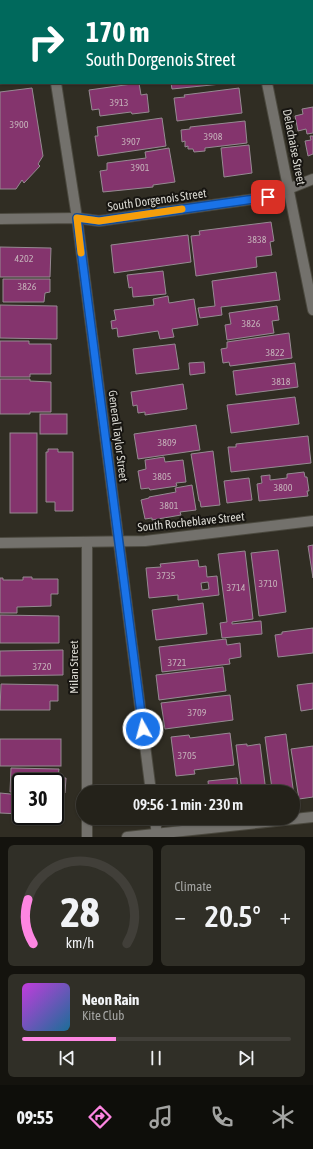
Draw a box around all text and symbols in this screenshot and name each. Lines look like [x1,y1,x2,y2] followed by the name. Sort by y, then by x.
[20,16,72,68] icon: right
[86,16,149,48] text: 170 m
[86,49,236,70] text: South Dorgenois Street
[110,97,129,108] house number: 3913
[280,108,308,187] street label: Delachaise Street
[10,119,29,130] house number: 3900
[204,131,223,142] house number: 3908
[122,136,141,147] house number: 3907
[131,162,150,173] house number: 3901
[251,180,285,214] pin
[107,186,208,214] street label: South Dorgenois Street
[257,186,279,208] icon: arrive
[248,234,267,245] house number: 3838
[15,253,34,264] house number: 4202
[18,281,37,292] house number: 3826
[242,318,261,329] house number: 3826
[266,347,285,358] house number: 3822
[272,376,291,387] house number: 3818
[105,390,131,483] street label: General Taylor Street
[158,437,177,448] house number: 3809
[153,471,172,482] house number: 3805
[274,482,293,493] house number: 3800
[160,500,179,511] house number: 3801
[137,509,246,535] street label: South Rocheblave Street
[157,570,176,581] house number: 3735
[259,578,278,589] house number: 3710
[227,582,246,593] house number: 3714
[67,640,81,694] street label: Milan Street
[168,657,187,668] house number: 3721
[33,661,52,672] house number: 3720
[188,707,207,718] house number: 3709
[122,708,164,750] position arrow
[178,750,197,761] house number: 3705
[12,773,64,825] speed limit sign: 30
[133,796,243,813] text: 09:56 · 1 min · 230 m
[175,879,212,894] text: Climate
[61,887,100,935] text: 28
[205,899,261,933] text: 20.5°
[175,903,186,929] text: −
[280,903,291,929] text: +
[66,934,94,950] text: km/h
[82,991,139,1008] text: Neon Rain
[82,1008,124,1023] text: Kite Club
[56,1047,78,1069] icon: previous
[145,1047,167,1069] icon: pause
[235,1047,257,1069] icon: next
[86,1103,114,1131] icon: directions
[147,1103,175,1131] icon: music
[208,1103,236,1131] icon: phone
[269,1103,297,1131] icon: climate
[16,1107,53,1128] text: 09:55

